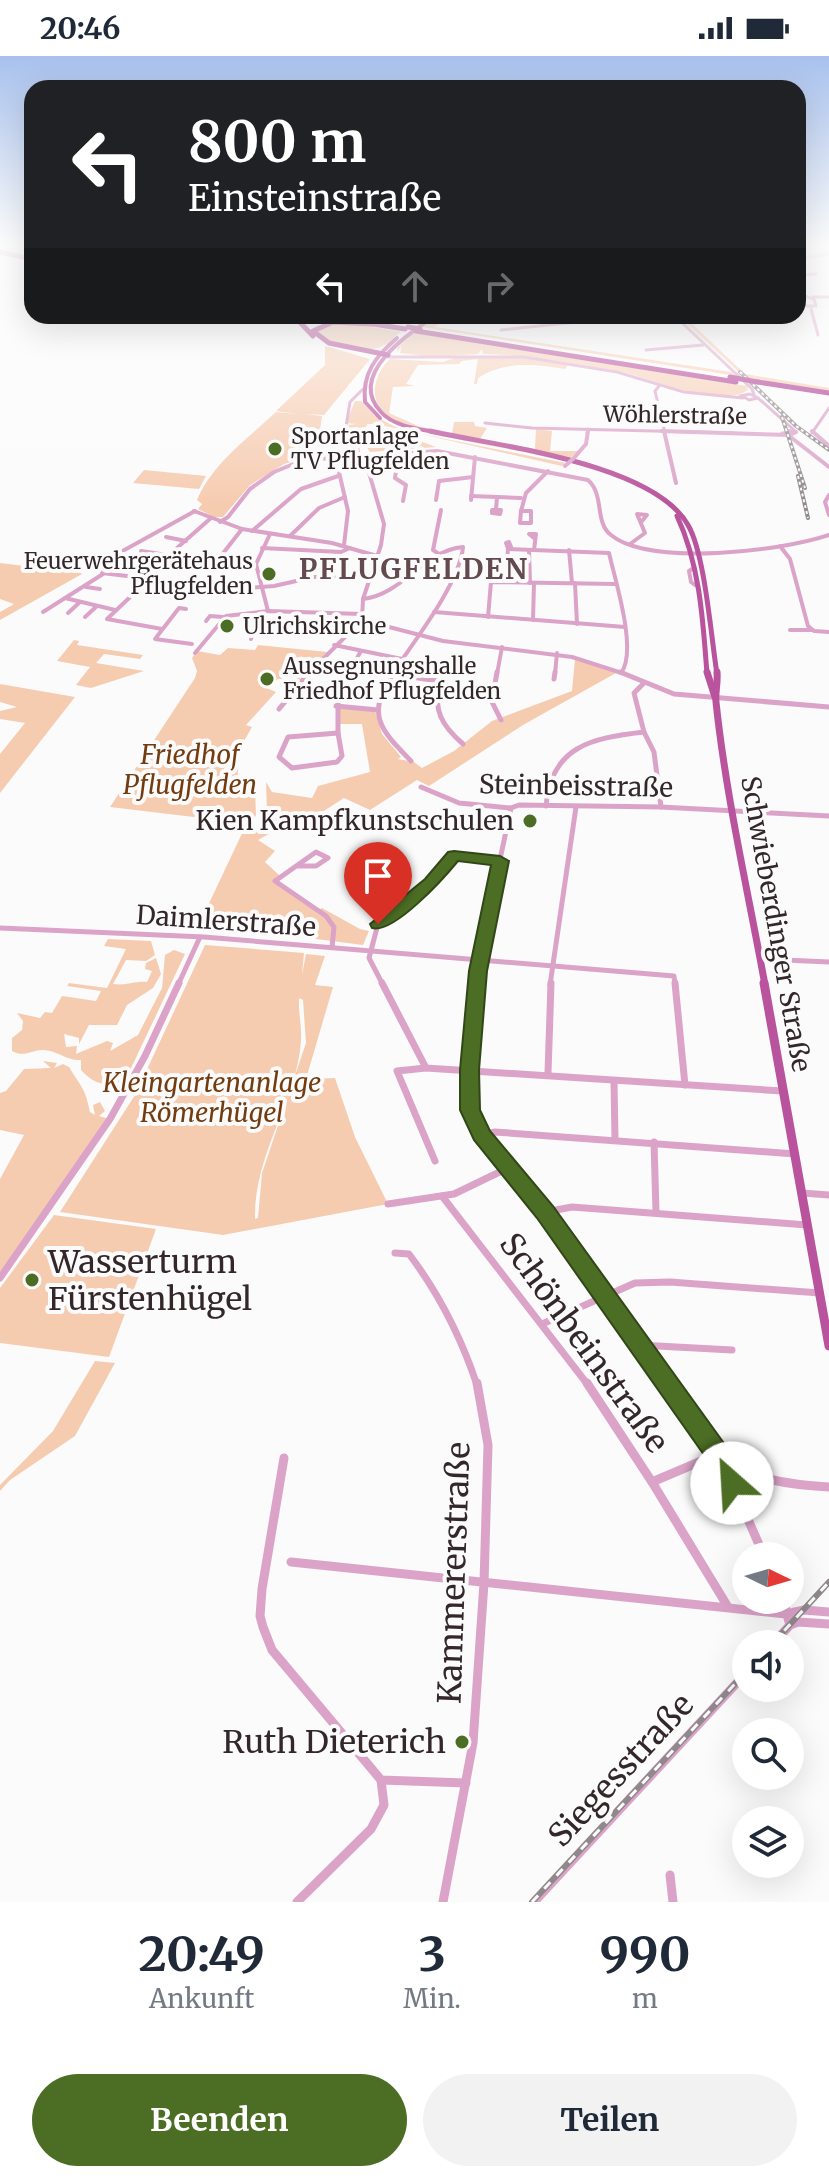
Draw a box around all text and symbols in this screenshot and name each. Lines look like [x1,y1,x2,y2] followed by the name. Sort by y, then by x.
[40,9,121,47] text: 20:46
[188,107,366,177] text: 800 m
[56,112,160,216] icon: left
[188,176,441,221] text: Einsteinstraße
[309,264,353,308] icon: left
[393,264,437,308] icon: ahead
[477,264,521,308] icon: right
[602,400,747,430] street label: Wöhlerstraße
[291,422,450,475] place label: Sportanlage TV Pflugfelden
[266,440,284,458] marker: Sportanlage TV Pflugfelden
[24,547,253,600] place label: Feuerwehrgerätehaus Pflugfelden
[299,551,529,587] district label: PFLUGFELDEN
[260,565,278,583] marker: Feuerwehrgerätehaus Pflugfelden
[243,612,386,640] place label: Ulrichskirche
[218,617,236,635] marker: Ulrichskirche
[282,652,502,705] place label: Aussegnungshalle Friedhof Pflugfelden
[258,670,276,688] marker: Aussegnungshalle Friedhof Pflugfelden
[123,738,257,801] park label: Friedhof Pflugfelden
[479,767,673,804] street label: Steinbeisstraße
[734,773,819,1074] street label: Schwieberdinger Straße
[196,804,514,837] place label: Kien Kampfkunstschulen
[521,812,539,830] marker: Kien Kampfkunstschulen
[344,842,412,924] pin
[356,854,400,898] icon: arrive
[135,898,317,943] street label: Daimlerstraße
[102,1066,321,1129] park label: Kleingartenanlage Römerhügel
[491,1225,677,1461] street label: Schönbeinstraße
[47,1242,252,1319] place label: Wasserturm Fürstenhügel
[23,1271,41,1289] marker: Wasserturm Fürstenhügel
[429,1441,479,1705] street label: Kammererstraße
[690,1441,774,1525] position arrow
[732,1542,804,1614] north arrow
[732,1542,804,1878] map controls
[732,1630,804,1702] button: sound
[540,1685,702,1855] street label: Siegesstraße
[732,1718,804,1790] button: search
[222,1722,446,1762] place label: Ruth Dieterich
[453,1733,471,1751] marker: Ruth Dieterich
[732,1806,804,1878] button: layers
[139,1924,265,1984] text: 20:49
[418,1924,446,1984] text: 3
[599,1924,690,1984] text: 990
[149,1982,254,2015] text: Ankunft
[403,1982,461,2015] text: Min.
[632,1982,658,2015] text: m
[32,2074,407,2166] button: Beenden
[423,2074,797,2166] button: Teilen

